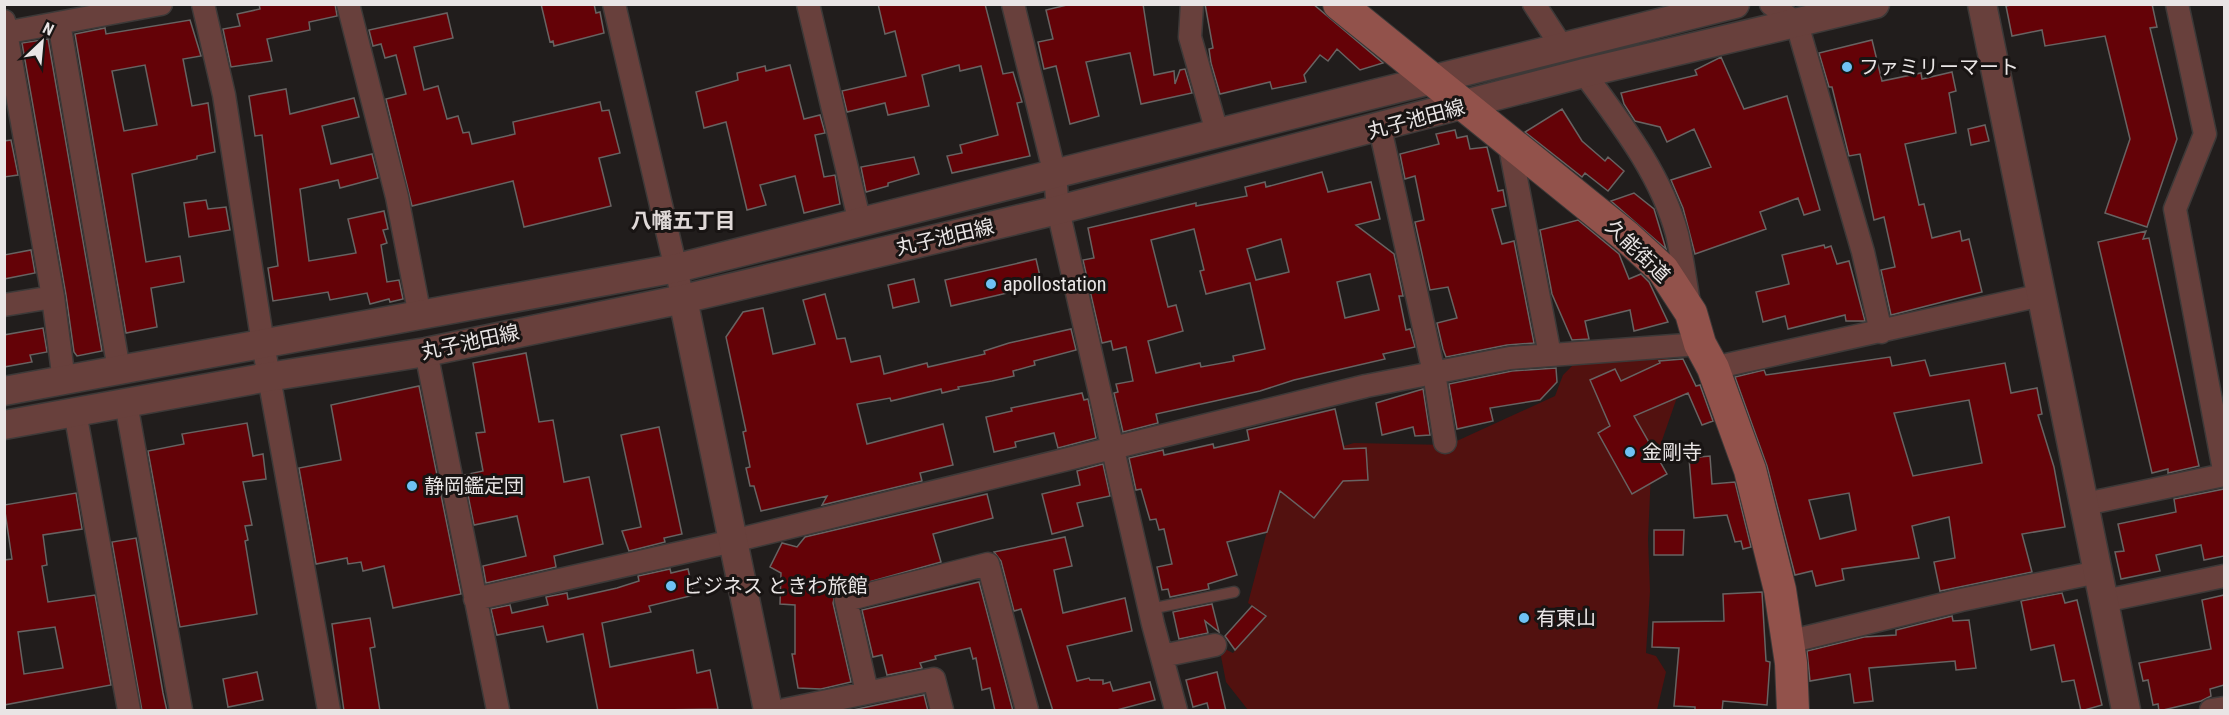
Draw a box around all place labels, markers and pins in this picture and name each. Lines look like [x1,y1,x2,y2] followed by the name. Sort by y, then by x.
[1859,55,2019,79] place label: ファミリーマート
[1840,60,1854,74] marker: ファミリーマート
[1003,272,1107,296] place label: apollostation
[984,277,998,291] marker: apollostation
[1642,440,1702,464] place label: 金剛寺
[1623,445,1637,459] marker: 金剛寺
[424,474,524,498] place label: 静岡鑑定団
[405,479,419,493] marker: 静岡鑑定団
[683,574,868,598] place label: ビジネス ときわ旅館
[664,579,678,593] marker: ビジネス ときわ旅館
[1536,606,1596,630] place label: 有東山
[1517,611,1531,625] marker: 有東山

